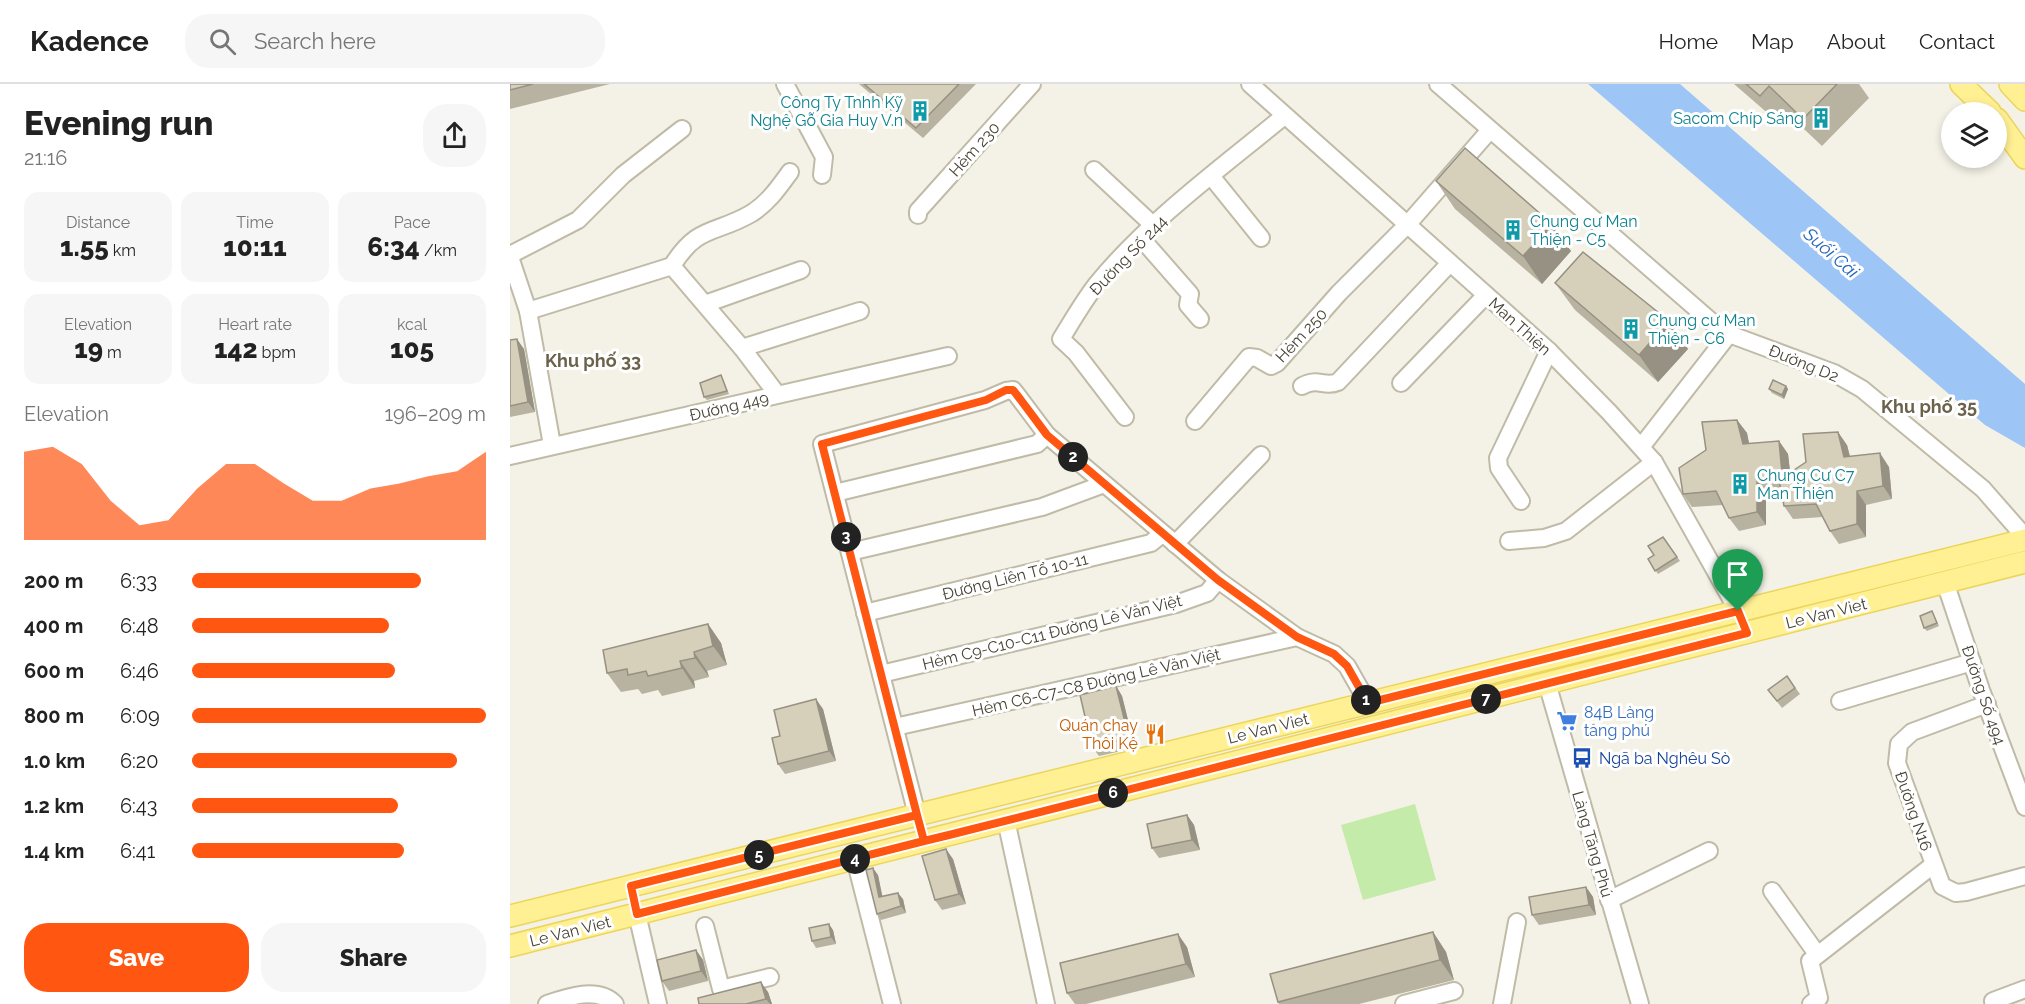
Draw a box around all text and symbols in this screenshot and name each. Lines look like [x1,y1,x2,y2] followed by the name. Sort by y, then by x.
[185,14,605,68] search box
[30,25,149,58] text: Kadence
[206,25,239,58] icon: search
[254,28,376,54] text: Search here
[1659,29,1718,54] text: Home
[1751,29,1794,54] text: Map
[1827,29,1886,54] text: About
[1919,29,1995,54] text: Contact
[750,93,903,130] place label: Công Ty Tnhh Kỹ Nghệ Gỗ Gia Huy V.n
[908,99,932,123] building icon: Công Ty Tnhh Kỹ Nghệ Gỗ Gia Huy V.n
[1941,102,2007,168] map controls
[1941,102,2007,168] button: layers
[24,104,214,143] text: Evening run
[423,104,486,167] button: share
[1809,106,1833,130] building icon: Sacom Chíp Sáng
[1673,109,1804,128] place label: Sacom Chíp Sáng
[945,118,1004,180] street label: Hẻm 230
[24,146,67,170] text: 21:16
[1086,212,1171,299] street label: Đường Số 244
[1530,212,1637,249] place label: Chung cư Man Thiện - C5
[66,213,130,232] text: Distance
[236,213,274,232] text: Time
[394,213,430,232] text: Pace
[1501,218,1525,242] building icon: Chung cư Man Thiện - C5
[1799,222,1864,283] water label: Suối Cái
[60,232,109,262] text: 1.55
[223,232,287,262] text: 10:11
[367,232,420,262] text: 6:34
[109,241,136,260] text: km
[420,241,457,260] text: /km
[1485,294,1555,359] street label: Man Thiện
[1272,304,1331,366] street label: Hẻm 250
[1648,311,1755,348] place label: Chung cư Man Thiện - C6
[64,315,132,334] text: Elevation
[218,315,292,334] text: Heart rate
[397,315,427,334] text: kcal
[1619,317,1643,341] building icon: Chung cư Man Thiện - C6
[74,334,103,364] text: 19
[214,334,258,364] text: 142
[390,334,434,364] text: 105
[1766,341,1842,386] street label: Đường D2
[103,343,122,362] text: m
[258,343,296,362] text: bpm
[545,350,641,371] district label: Khu phố 33
[688,388,771,425] street label: Đường 449
[1881,396,1977,417] district label: Khu phố 35
[24,402,109,426] text: Elevation
[384,402,486,426] text: 196–209 m
[1058,442,1088,472] pin: 2
[1068,447,1078,466] text: 2
[1757,466,1855,503] place label: Chung Cư C7 Man Thiện
[1728,472,1752,496] building icon: Chung Cư C7 Man Thiện
[831,522,861,552] pin: 3
[842,527,850,546] text: 3
[940,549,1090,604] street label: Đường Liên Tổ 10-11
[1712,549,1763,611] pin
[1721,558,1754,591] icon: arrive
[24,569,83,593] text: 200 m
[120,569,157,593] text: 6:33
[920,591,1185,674] street label: Hẻm C9-C10-C11 Đường Lê Văn Việt
[1784,594,1869,633] street label: Le Van Viet
[24,614,83,638] text: 400 m
[120,614,159,638] text: 6:48
[1958,643,2010,748] street label: Đường Số 494
[970,644,1223,720] street label: Hẻm C6-C7-C8 Đường Lê Văn Việt
[24,659,84,683] text: 600 m
[120,659,159,683] text: 6:46
[1471,684,1501,714] pin: 7
[1351,685,1381,715] pin: 1
[1482,689,1490,708] text: 7
[1362,690,1370,709] text: 1
[1584,703,1654,740] place label: 84B Làng tăng phú
[24,704,84,728] text: 800 m
[120,704,160,728] text: 6:09
[1226,709,1311,748] street label: Le Van Viet
[1555,709,1579,733] supermarket icon: 84B Làng tăng phú
[1059,716,1138,753] place label: Quán chay Thôi Kệ
[1143,722,1167,746] restaurant icon: Quán chay Thôi Kệ
[1570,746,1594,770] bus stop icon: Ngã ba Nghêu Sò
[24,749,85,773] text: 1.0 km
[120,749,158,773] text: 6:20
[1599,749,1730,768] place label: Ngã ba Nghêu Sò
[1891,769,1936,853] street label: Đường N16
[1098,778,1128,808] pin: 6
[1108,783,1118,802] text: 6
[1568,789,1617,900] street label: Làng Tăng Phú
[24,794,84,818] text: 1.2 km
[120,794,157,818] text: 6:43
[24,839,84,863] text: 1.4 km
[120,839,155,863] text: 6:41
[744,840,774,870] pin: 5
[840,844,870,874] pin: 4
[755,845,763,864] text: 5
[850,849,860,868] text: 4
[528,912,613,951] street label: Le Van Viet
[24,923,249,992] button: Save
[261,923,486,992] button: Share

